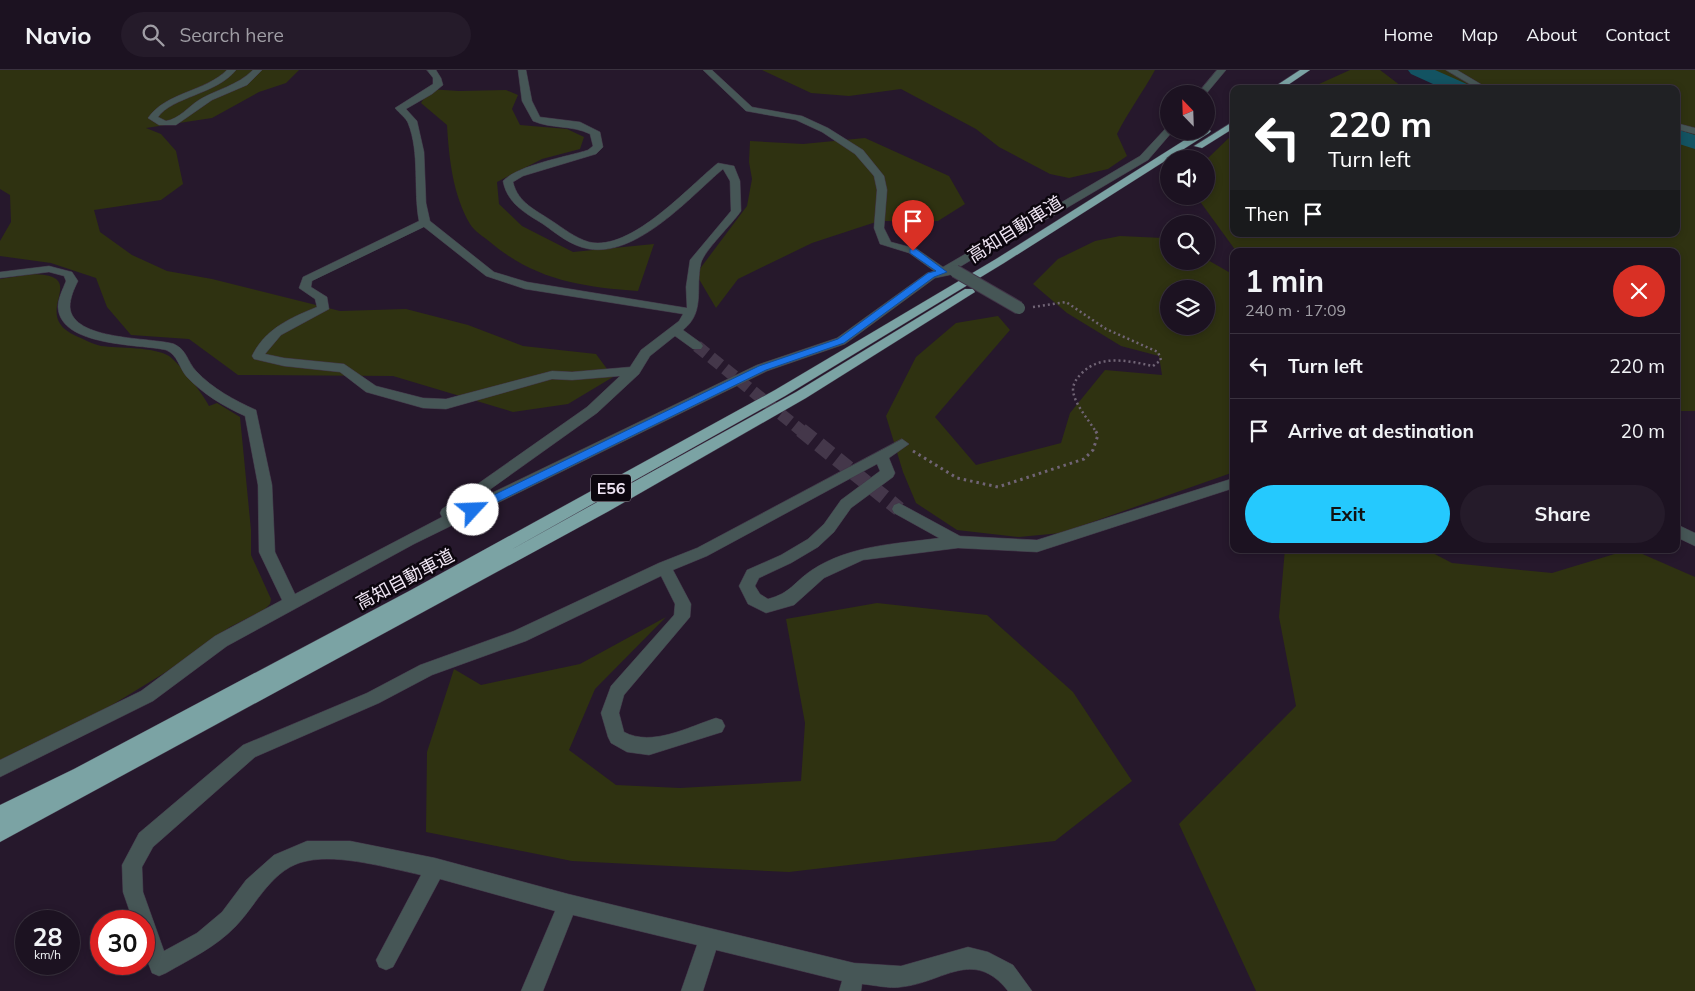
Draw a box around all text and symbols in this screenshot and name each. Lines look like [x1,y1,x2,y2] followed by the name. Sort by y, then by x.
[121,12,471,57] search box
[25,20,91,50] text: Navio
[139,21,167,49] icon: search
[179,23,284,47] text: Search here
[1383,23,1433,46] text: Home
[1461,23,1498,46] text: Map
[1526,23,1577,46] text: About
[1605,23,1670,46] text: Contact
[1160,85,1215,140] north arrow
[1160,85,1215,335] map controls
[1328,102,1432,146] text: 220 m
[1245,105,1310,170] icon: left
[1328,145,1411,173] text: Turn left
[1160,150,1215,205] button: sound
[963,191,1067,267] street label: 高知自動車道
[892,200,934,251] pin
[1299,200,1327,228] icon: arrive
[1245,202,1289,226] text: Then
[899,207,927,235] icon: arrive
[1160,215,1215,270] button: search
[1245,262,1324,300] text: 1 min
[1613,265,1665,317] button: close
[1160,280,1215,335] button: layers
[1245,300,1346,320] text: 240 m · 17:09
[1245,352,1273,380] icon: left
[1288,354,1363,378] text: Turn left
[1609,354,1665,378] text: 220 m
[1245,417,1273,445] icon: arrive
[1288,419,1474,443] text: Arrive at destination
[1621,419,1665,443] text: 20 m
[591,474,631,502] road number: E56
[446,483,498,535] position arrow
[1245,485,1450,543] button: Exit
[1460,485,1665,543] button: Share
[352,543,458,615] street label: 高知自動車道
[90,910,155,975] speed limit sign: 30
[32,921,63,952] text: 28
[34,947,61,962] text: km/h

